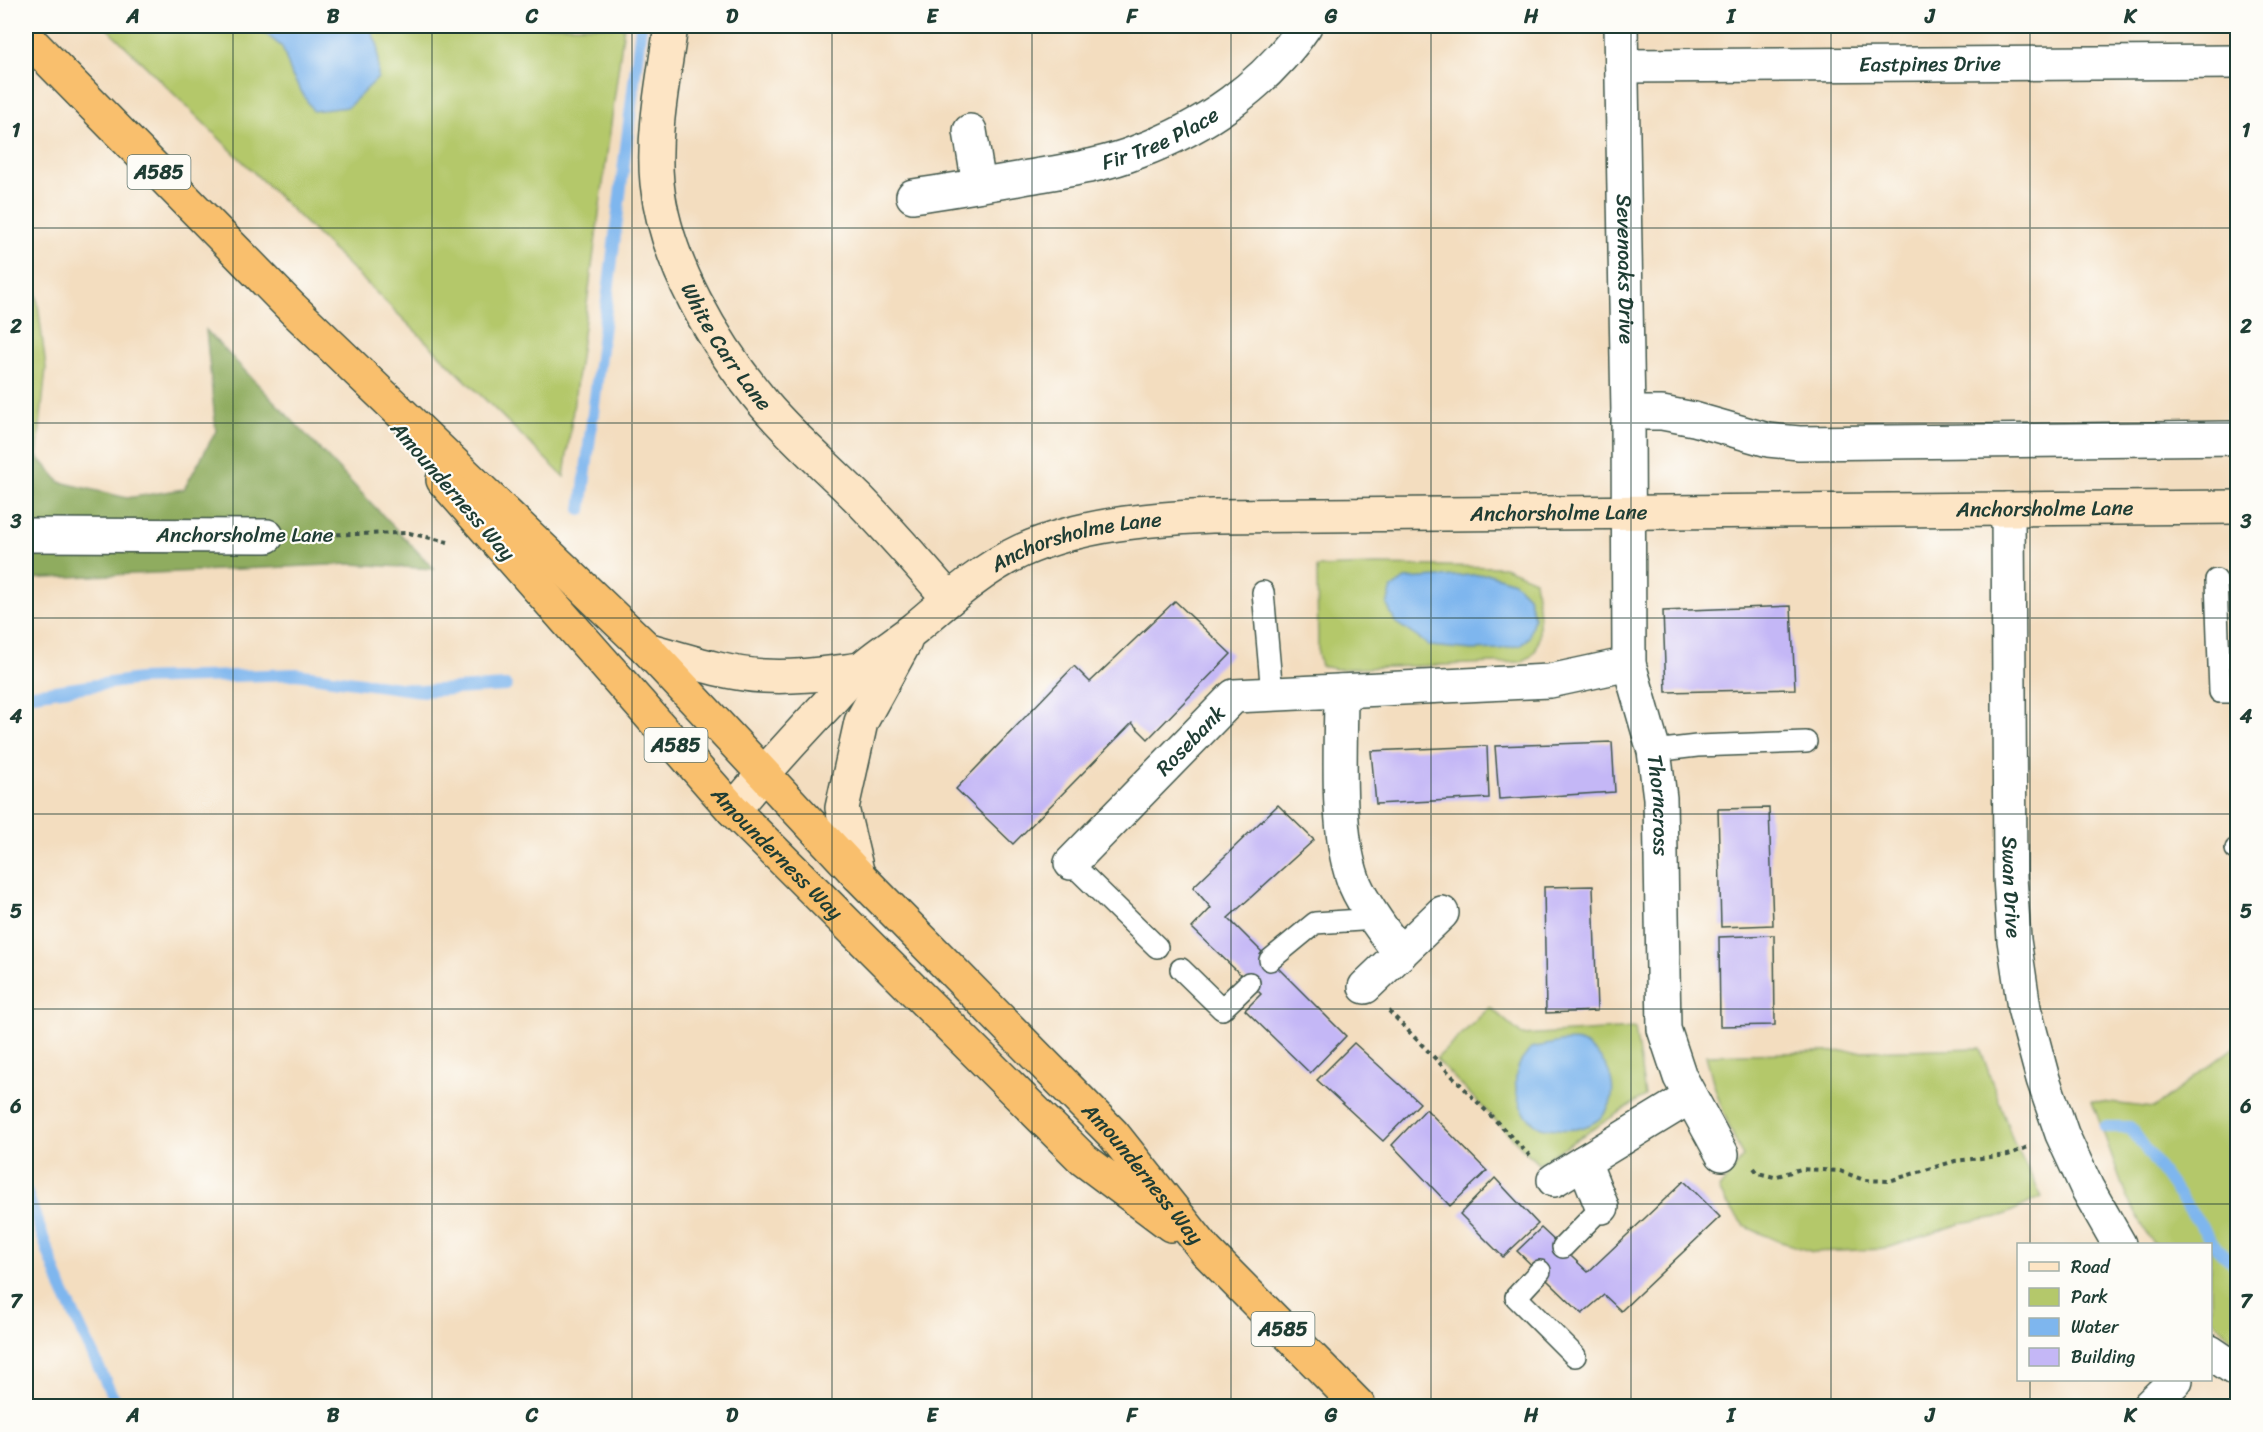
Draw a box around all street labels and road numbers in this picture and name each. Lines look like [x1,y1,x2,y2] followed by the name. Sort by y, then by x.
[1859,45,2001,83] street label: Eastpines Drive
[1097,96,1227,181] street label: Fir Tree Place
[128,155,190,189] road number: A585
[1605,194,1646,344] street label: Sevenoaks Drive
[670,276,782,420] street label: White Carr Lane
[380,411,525,570] street label: Amounderness Way
[1955,489,2134,528] street label: Anchorsholme Lane
[1469,493,1648,533] street label: Anchorsholme Lane
[982,500,1164,583] street label: Anchorsholme Lane
[155,516,334,554] street label: Anchorsholme Lane
[1146,695,1235,785] street label: Rosebank
[644,728,708,762] road number: A585
[1636,752,1680,856] street label: Thorncross
[701,777,853,929] street label: Amounderness Way
[1991,836,2033,939] street label: Swan Drive
[1071,1092,1214,1254] street label: Amounderness Way
[1252,1312,1314,1346] road number: A585

